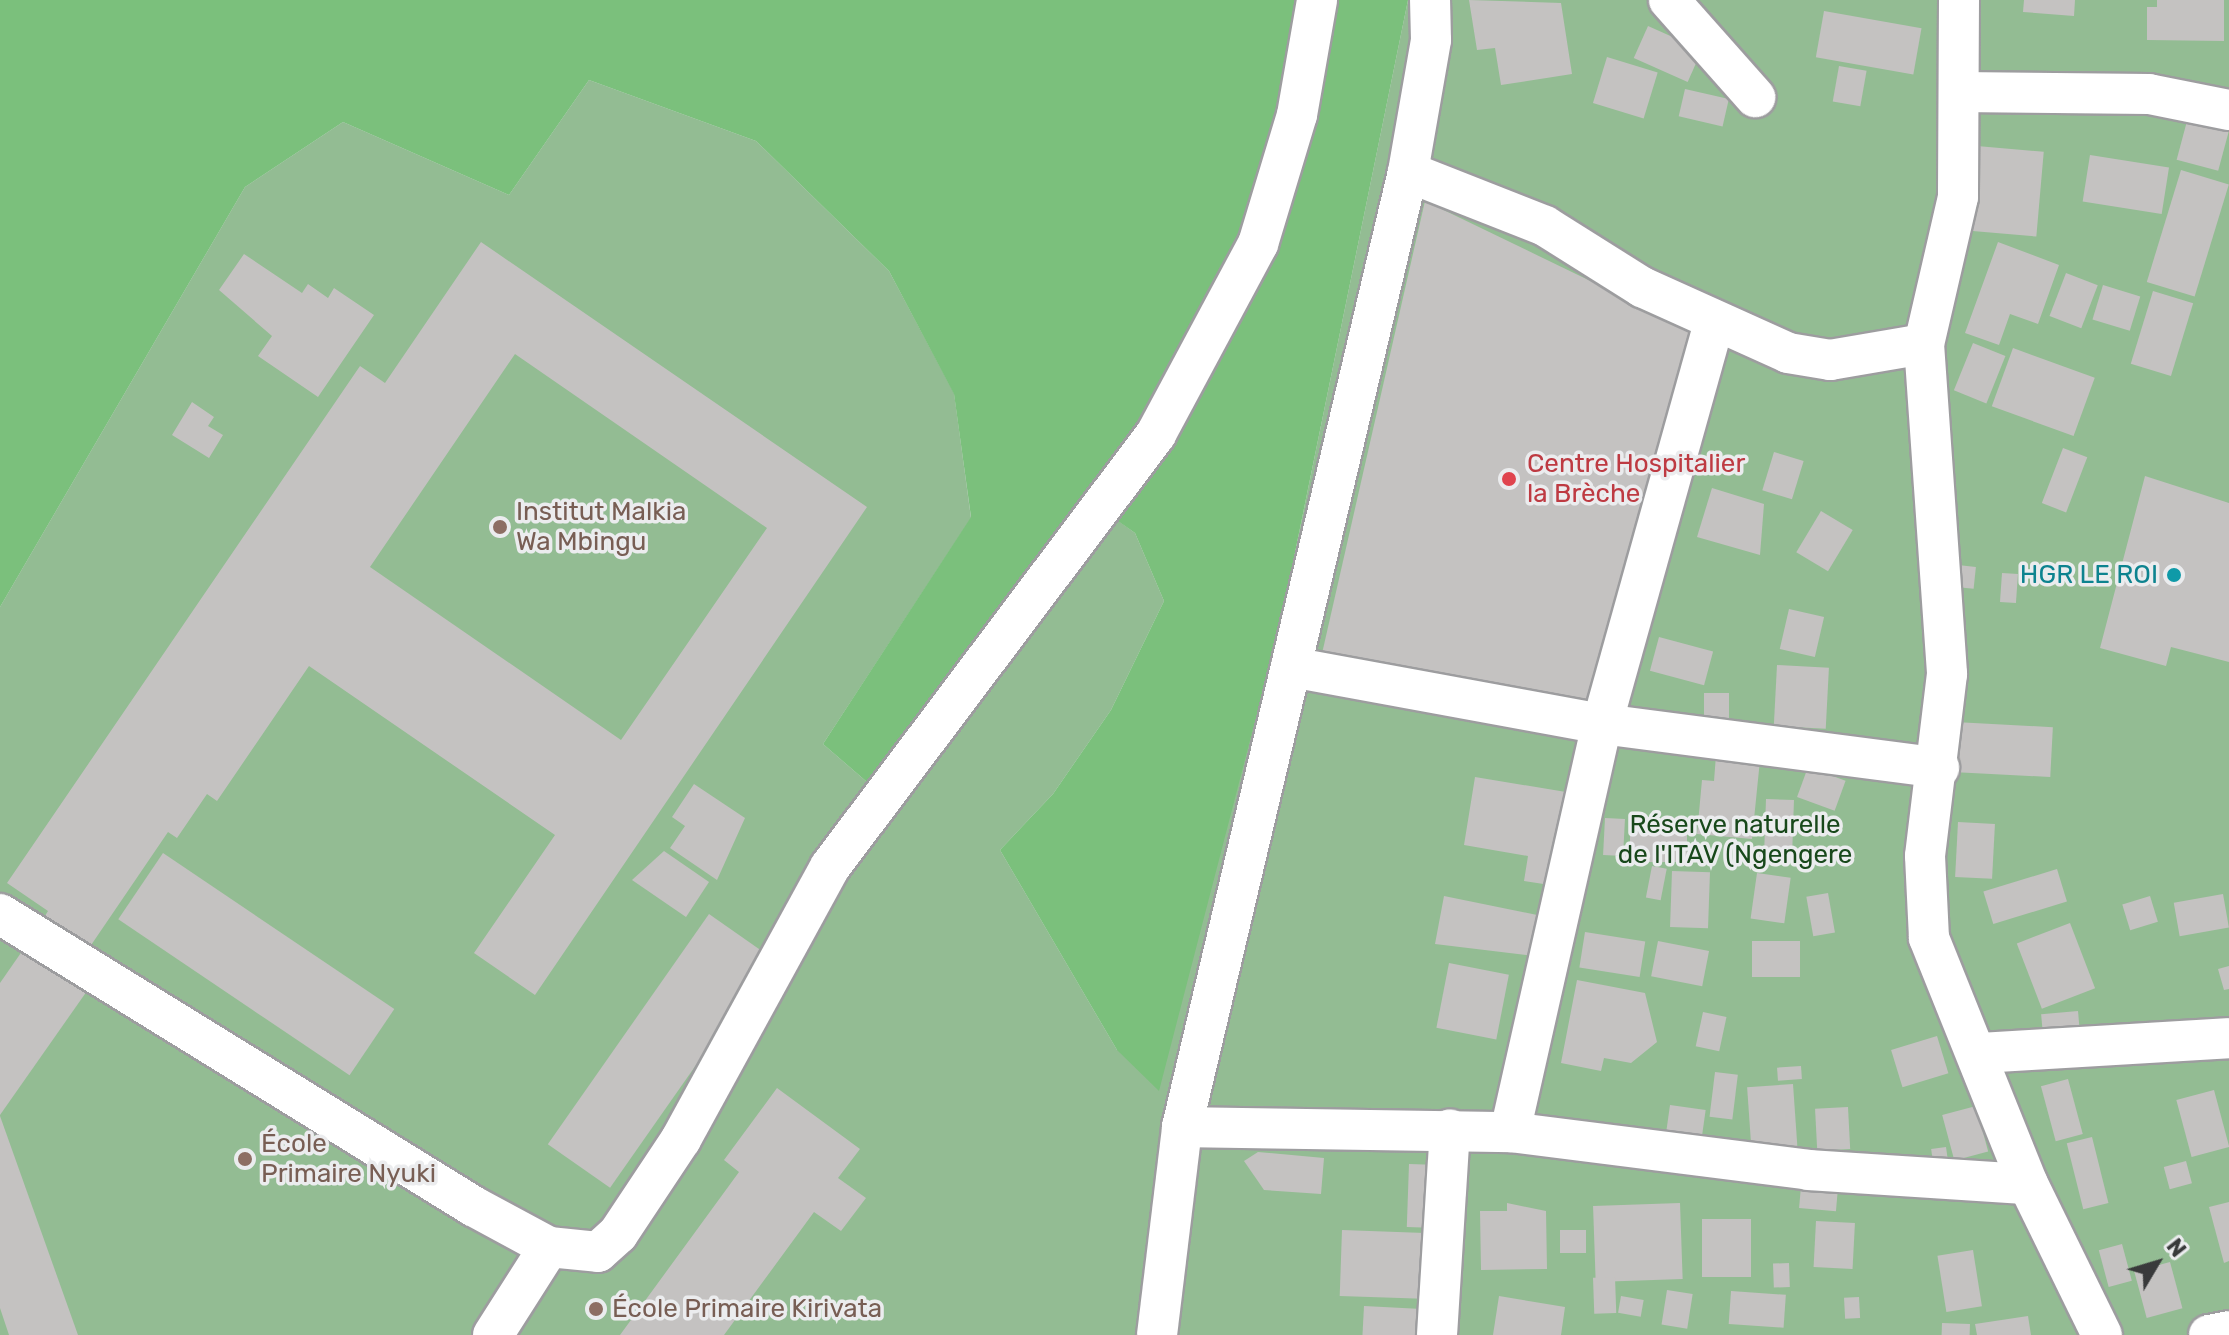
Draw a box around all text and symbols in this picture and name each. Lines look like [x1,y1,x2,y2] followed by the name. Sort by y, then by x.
[1527,448,1745,510] place label: Centre Hospitalier la Brèche
[1498,468,1520,490] marker: Centre Hospitalier la Brèche
[516,496,686,558] place label: Institut Malkia Wa Mbingu
[491,518,509,536] marker: Institut Malkia Wa Mbingu
[2020,559,2158,591] place label: HGR LE ROI
[2165,566,2183,584] marker: HGR LE ROI
[1617,809,1853,870] park label: Réserve naturelle de l'ITAV (Ngengere
[261,1128,436,1190] place label: École Primaire Nyuki
[236,1150,254,1168] marker: École Primaire Nyuki
[2117,1223,2197,1303] north arrow
[2161,1233,2192,1262] text: N
[612,1293,882,1325] place label: École Primaire Kirivata
[587,1300,605,1318] marker: École Primaire Kirivata

